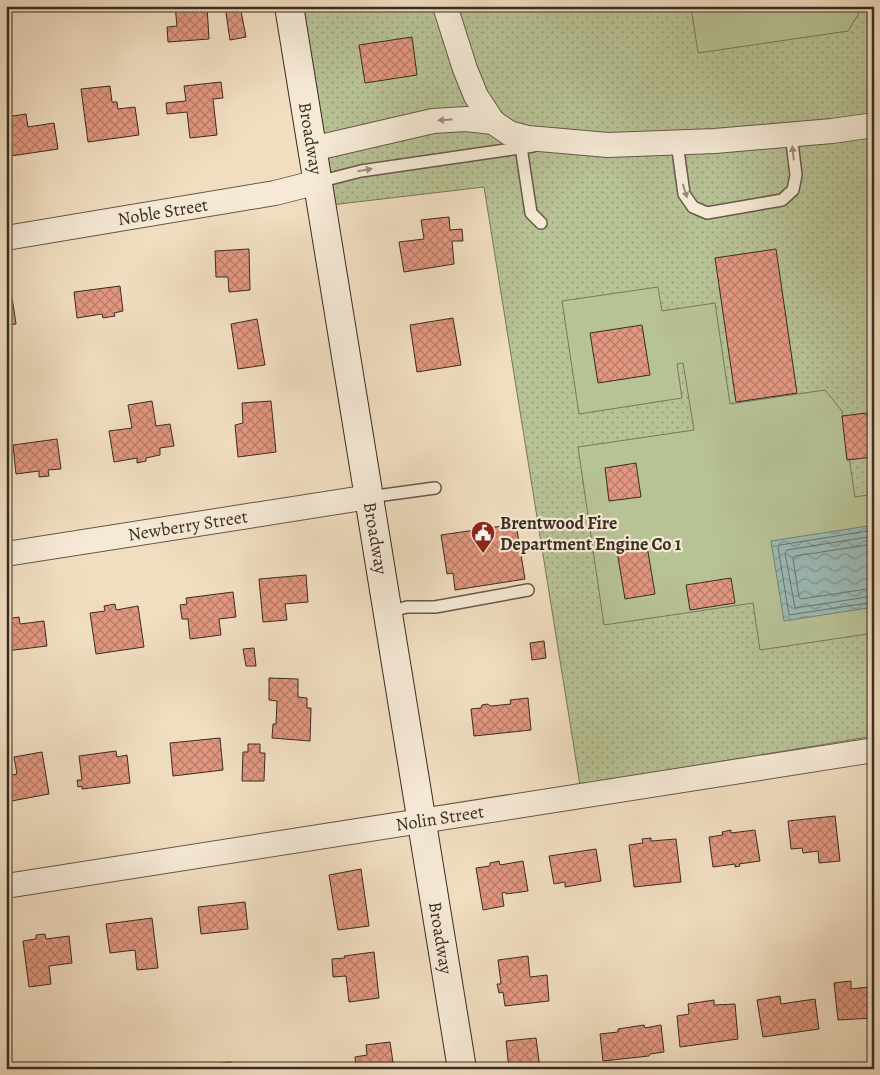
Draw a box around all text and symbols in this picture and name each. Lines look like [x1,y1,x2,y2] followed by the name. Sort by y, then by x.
[293,100,328,177] street label: Broadway
[436,117,452,125] one-way arrow
[789,144,797,160] one-way arrow
[358,166,374,174] one-way arrow
[681,183,689,198] one-way arrow
[116,192,210,231] street label: Noble Street
[358,500,393,577] street label: Broadway
[126,504,249,547] street label: Newberry Street
[500,511,682,556] place label: Brentwood Fire Department Engine Co 1
[470,520,496,554] public building icon: Brentwood Fire Department Engine Co 1
[394,799,485,837] street label: Nolin Street
[423,900,458,977] street label: Broadway

